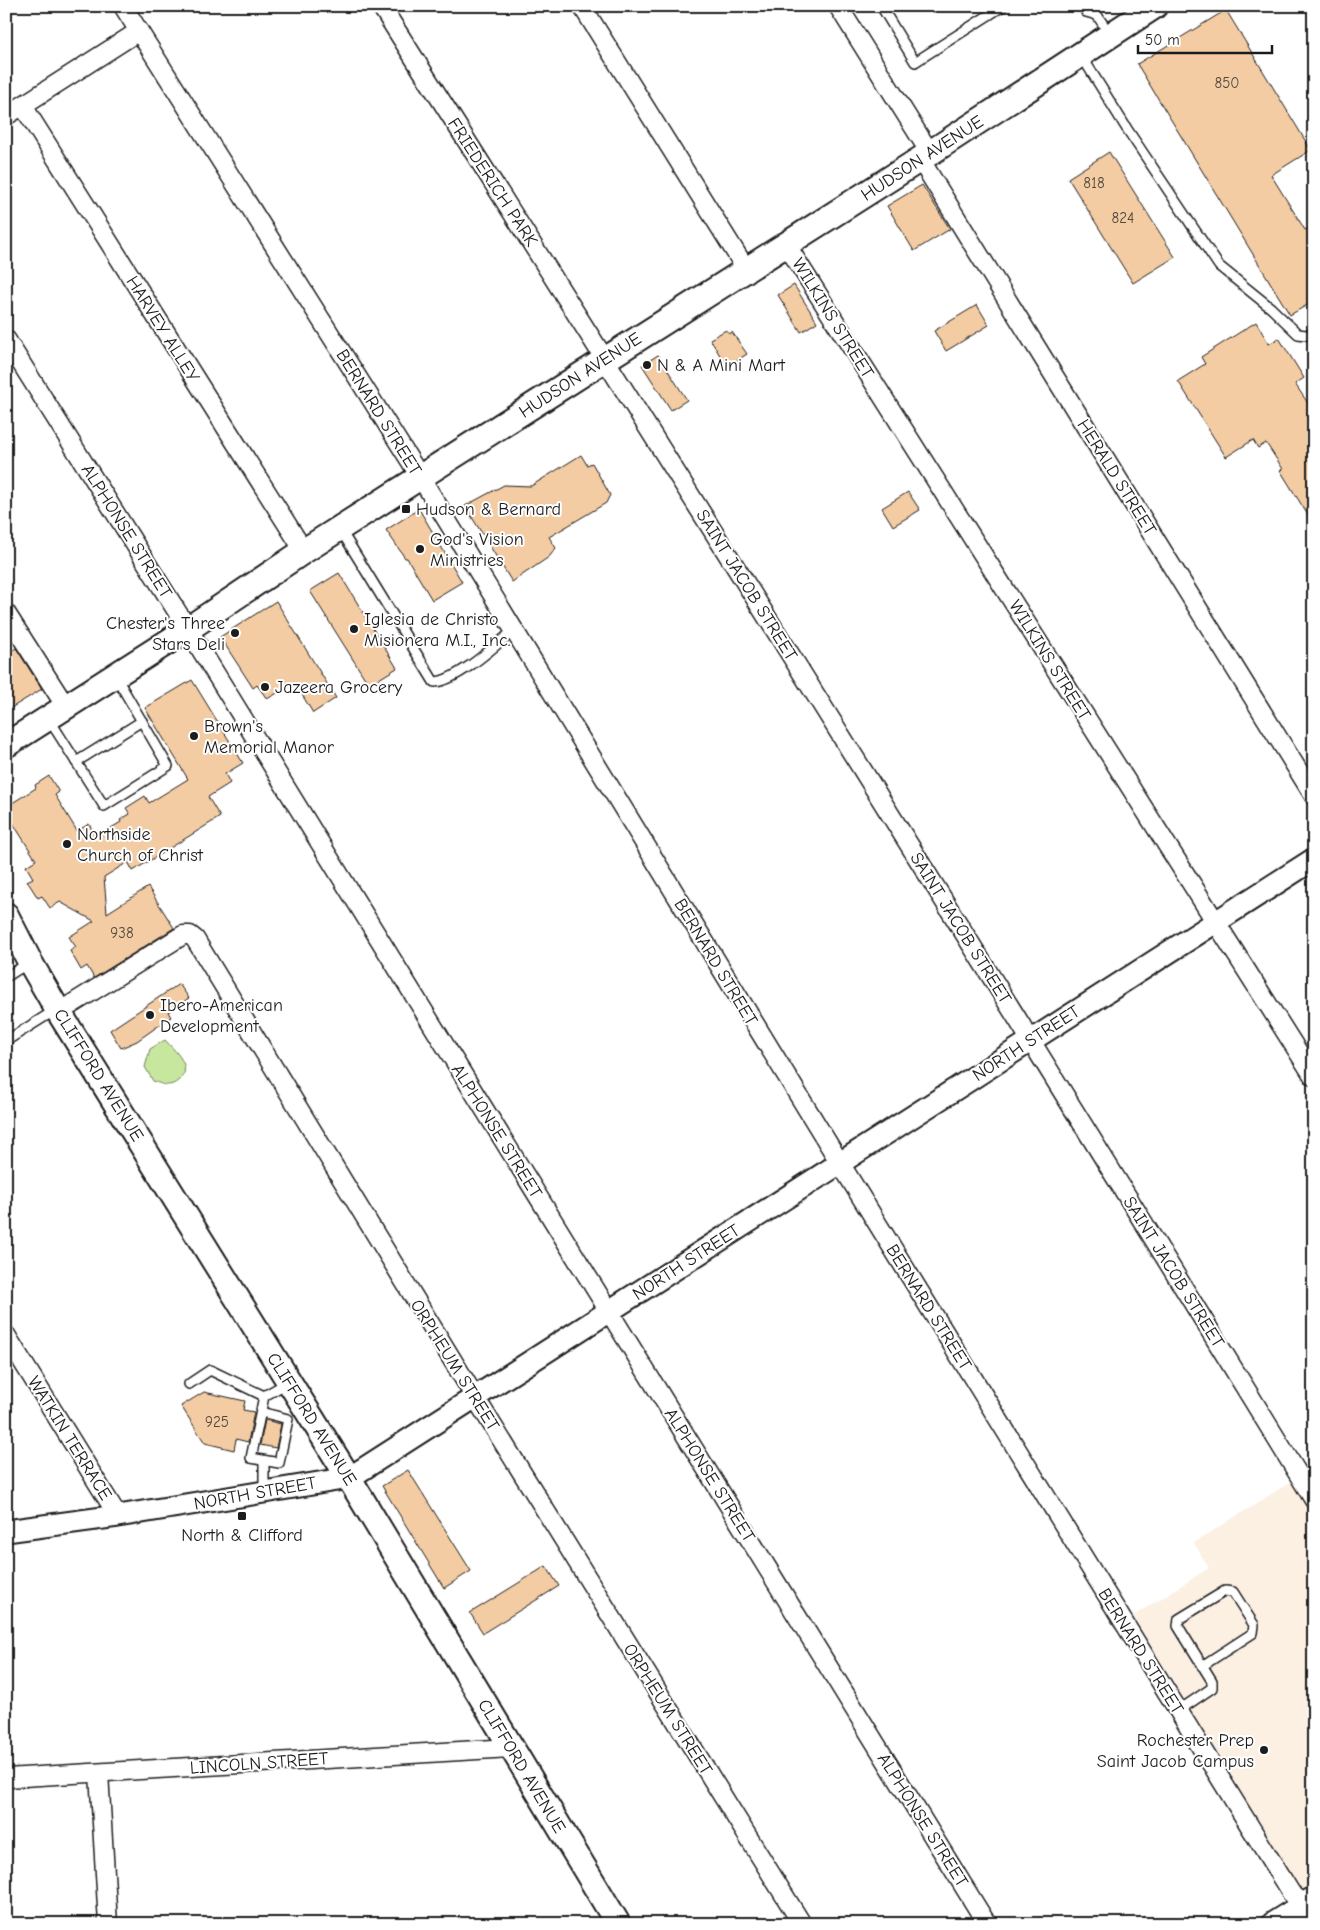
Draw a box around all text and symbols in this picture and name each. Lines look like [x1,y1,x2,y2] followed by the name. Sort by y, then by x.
[1138,22,1271,54] scale bar
[1145,31,1180,49] text: 50 m
[1215,74,1240,92] house number: 850
[857,111,987,206] street label: HUDSON AVENUE
[443,114,542,251] street label: FRIEDERICH PARK
[1083,174,1105,192] house number: 818
[1112,209,1134,227] house number: 824
[787,254,878,383] street label: WILKINS STREET
[121,272,204,387] street label: HARVEY ALLEY
[515,328,645,423] street label: HUDSON AVENUE
[331,346,426,480] street label: BERNARD STREET
[657,355,786,376] place label: N & A Mini Mart
[641,359,653,371] marker: N & A Mini Mart
[1073,415,1161,540] street label: HERALD STREET
[77,460,177,603] street label: ALPHONSE STREET
[416,499,561,520] place label: Hudson & Bernard
[400,503,412,515] marker: Hudson & Bernard
[691,506,802,665] street label: SAINT JACOB STREET
[430,529,524,571] place label: God's Vision Ministries
[414,543,426,555] marker: God's Vision Ministries
[1004,596,1095,725] street label: WILKINS STREET
[364,609,511,651] place label: Iglesia de Christo Misionera M.I., Inc.
[106,613,225,655] place label: Chester's Three Stars Deli
[348,623,360,635] marker: Iglesia de Christo Misionera M.I., Inc.
[229,627,241,639] marker: Chester's Three Stars Deli
[275,677,403,698] place label: Jazeera Grocery
[259,681,271,693] marker: Jazeera Grocery
[204,716,335,758] place label: Brown's Memorial Manor
[188,730,200,742] marker: Brown's Memorial Manor
[77,824,204,866] place label: Northside Church of Christ
[61,838,73,850] marker: Northside Church of Christ
[905,849,1016,1008] street label: SAINT JACOB STREET
[669,895,762,1030] street label: BERNARD STREET
[110,924,134,942] house number: 938
[160,995,283,1037] place label: Ibero-American Development
[969,1001,1084,1086] street label: NORTH STREET
[49,1005,148,1146] street label: CLIFFORD AVENUE
[144,1009,156,1021] marker: Ibero-American Development
[447,1060,547,1203] street label: ALPHONSE STREET
[1118,1193,1229,1352] street label: SAINT JACOB STREET
[629,1220,744,1305] street label: NORTH STREET
[881,1241,976,1375] street label: BERNARD STREET
[406,1296,504,1435] street label: ORPHEUM STREET
[262,1349,361,1490] street label: CLIFFORD AVENUE
[23,1372,116,1504] street label: WATKIN TERRACE
[660,1404,760,1547] street label: ALPHONSE STREET
[205,1413,229,1431] house number: 925
[192,1472,318,1515] street label: NORTH STREET
[236,1510,248,1522] marker: North & Clifford
[181,1525,303,1546] place label: North & Clifford
[1093,1585,1188,1719] street label: BERNARD STREET
[619,1640,717,1779] street label: ORPHEUM STREET
[473,1696,570,1837] street label: CLIFFORD AVENUE
[1097,1730,1254,1772] place label: Rochester Prep Saint Jacob Campus
[1258,1744,1270,1756] marker: Rochester Prep Saint Jacob Campus
[189,1748,329,1779] street label: LINCOLN STREET
[873,1749,973,1892] street label: ALPHONSE STREET

